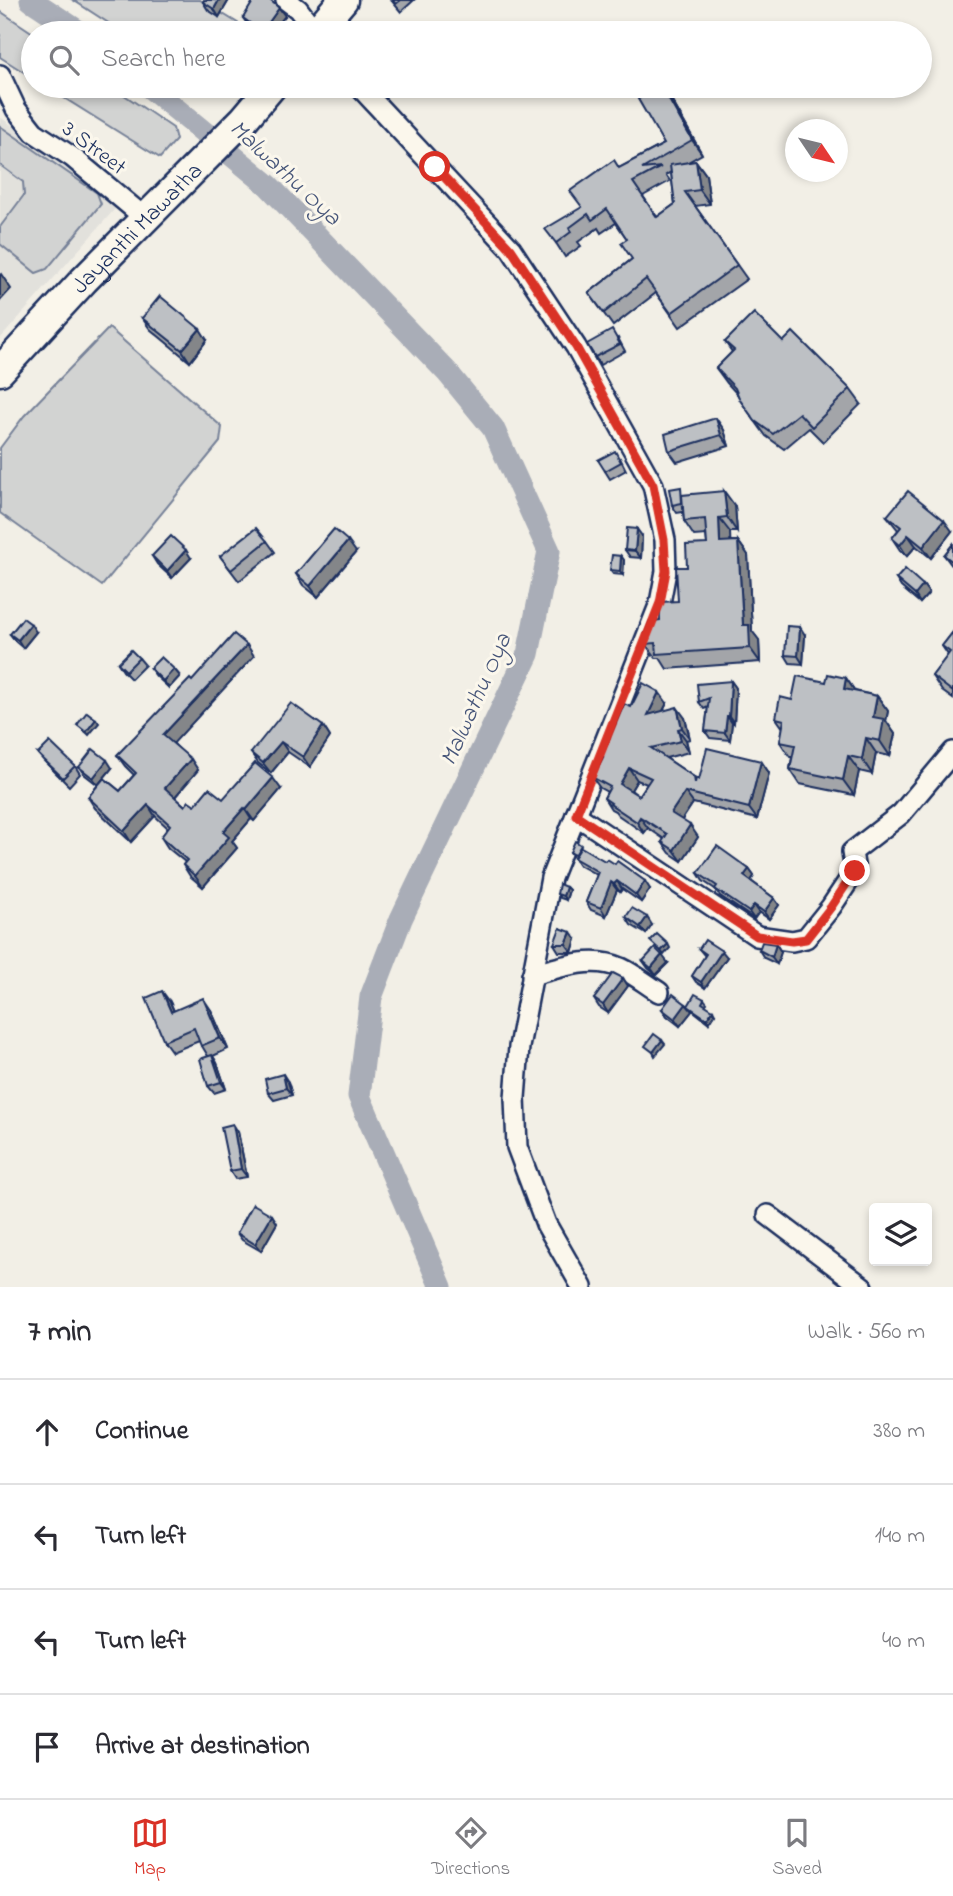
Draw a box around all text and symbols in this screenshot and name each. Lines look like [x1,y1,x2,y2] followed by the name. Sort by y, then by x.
[21,21,932,98] search box
[45,41,83,79] icon: search
[101,41,226,79] text: Search here
[221,113,349,236] water label: Malwathu Oya
[54,114,133,184] street label: 3 Street
[785,119,848,182] north arrow
[419,151,450,182] route start
[65,156,211,302] street label: Jayanthi Mawatha
[433,627,522,772] water label: Malwathu Oya
[839,855,870,886] route end
[869,1203,932,1266] map controls
[869,1203,932,1266] button: layers
[28,1311,91,1355] text: 7 min
[808,1316,925,1349] text: Walk · 560 m
[28,1413,66,1451] icon: ahead
[95,1413,188,1451] text: Continue
[873,1415,925,1448] text: 380 m
[28,1518,66,1556] icon: left
[95,1518,186,1556] text: Turn left
[875,1520,925,1553] text: 140 m
[28,1623,66,1661] icon: left
[95,1623,186,1661] text: Turn left
[882,1625,925,1658] text: 40 m
[28,1728,66,1766] icon: arrive
[95,1728,310,1766] text: Arrive at destination
[131,1814,169,1883] tab: Map
[431,1814,510,1883] tab: Directions
[772,1814,822,1883] tab: Saved

